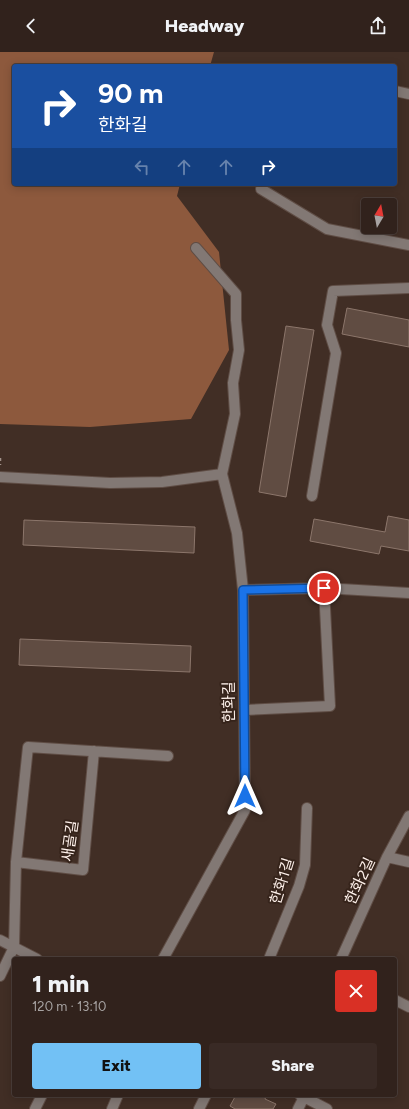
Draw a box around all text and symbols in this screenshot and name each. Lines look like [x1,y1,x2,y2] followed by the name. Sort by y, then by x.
[20,15,42,37] icon: back
[165,15,244,37] text: Headway
[367,15,389,37] icon: share
[98,76,163,110] text: 90 m
[32,80,84,132] icon: right
[98,114,148,136] text: 한화길
[131,156,153,178] icon: left
[173,156,195,178] icon: ahead
[215,156,237,178] icon: ahead
[257,156,279,178] icon: right
[361,198,397,234] north arrow
[361,198,397,234] map controls
[307,571,341,605] pin
[313,577,335,599] icon: arrive
[220,681,238,723] street label: 한화길
[224,775,266,817] position arrow
[58,819,82,863] street label: 새골길
[341,855,379,907] street label: 한화2길
[266,856,298,906] street label: 한화1길
[32,969,89,998] text: 1 min
[335,970,377,1012] button: close
[32,999,106,1014] text: 120 m · 13:10
[32,1043,201,1089] button: Exit
[209,1043,377,1089] button: Share

